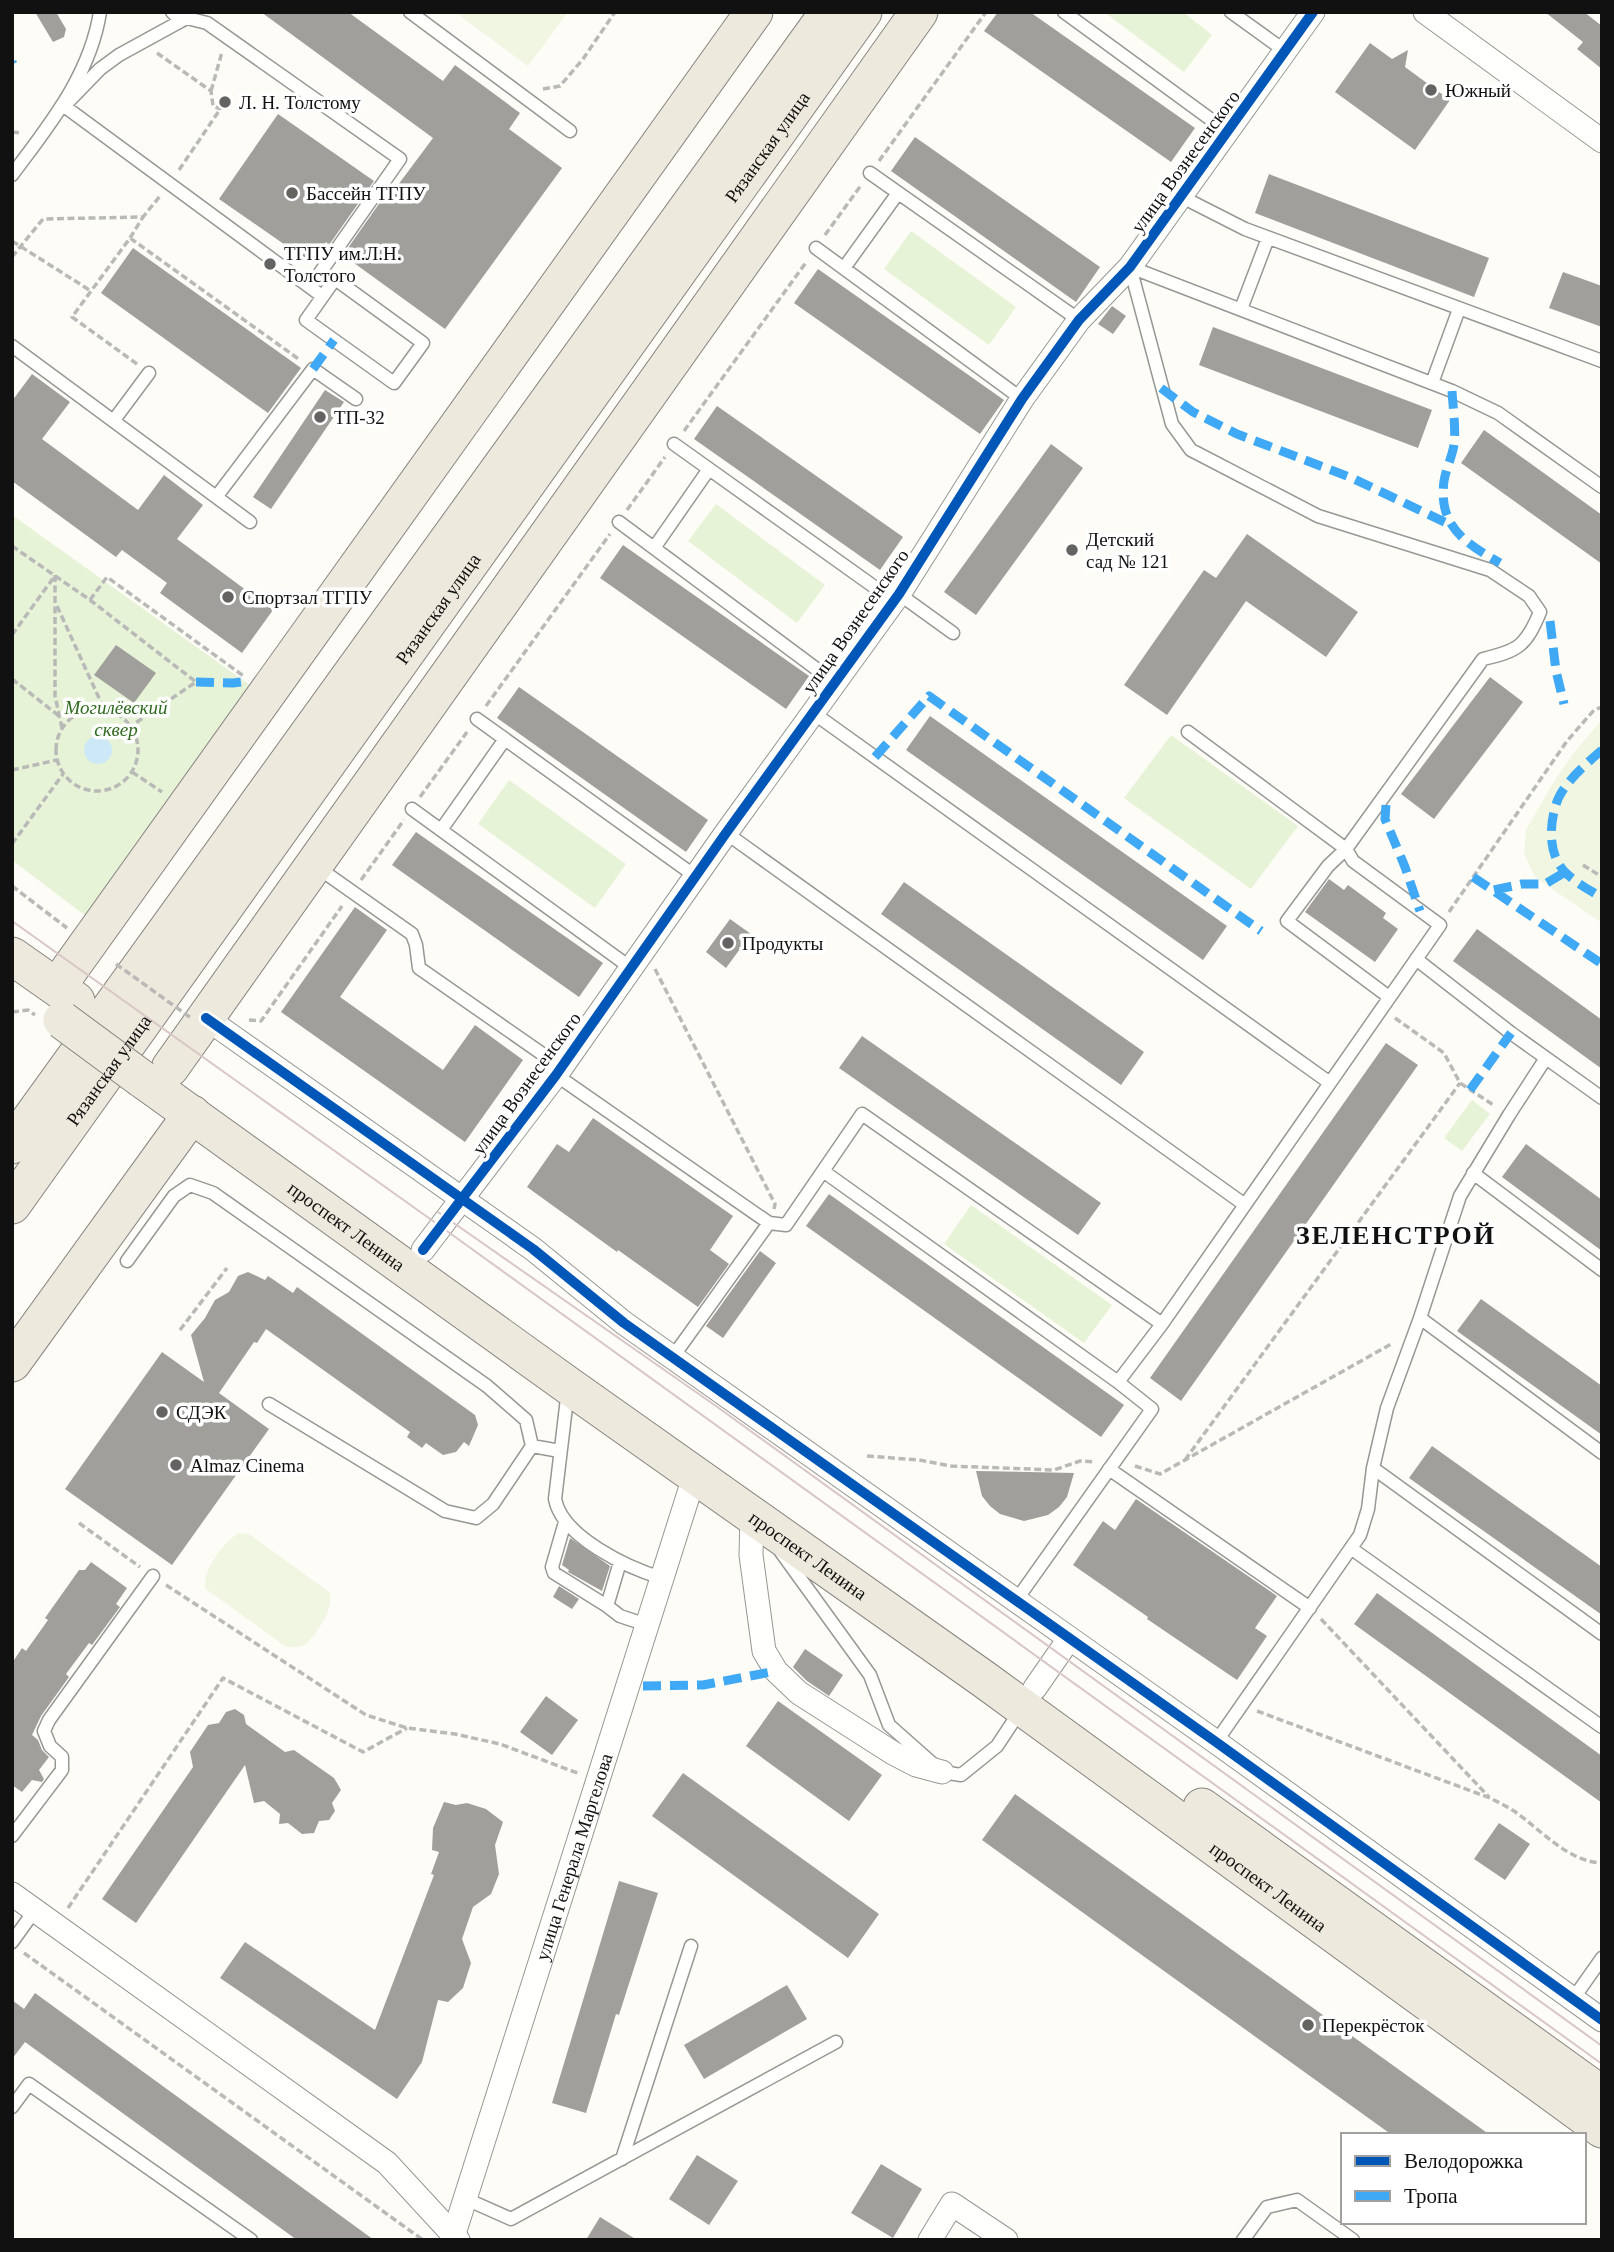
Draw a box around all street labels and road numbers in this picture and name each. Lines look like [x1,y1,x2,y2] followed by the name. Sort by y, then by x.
[1127,86,1244,237] street label: улица Вознесенского
[721,87,814,206] street label: Рязанская улица
[798,545,913,697] street label: улица Вознесенского
[391,549,485,668] street label: Рязанская улица
[468,1008,585,1159] street label: улица Вознесенского
[62,1010,156,1130] street label: Рязанская улица
[284,1177,409,1276] street label: проспект Ленина
[745,1507,871,1605] street label: проспект Ленина
[531,1750,617,1963] street label: улица Генерала Маргелова
[1206,1837,1331,1936] street label: проспект Ленина

